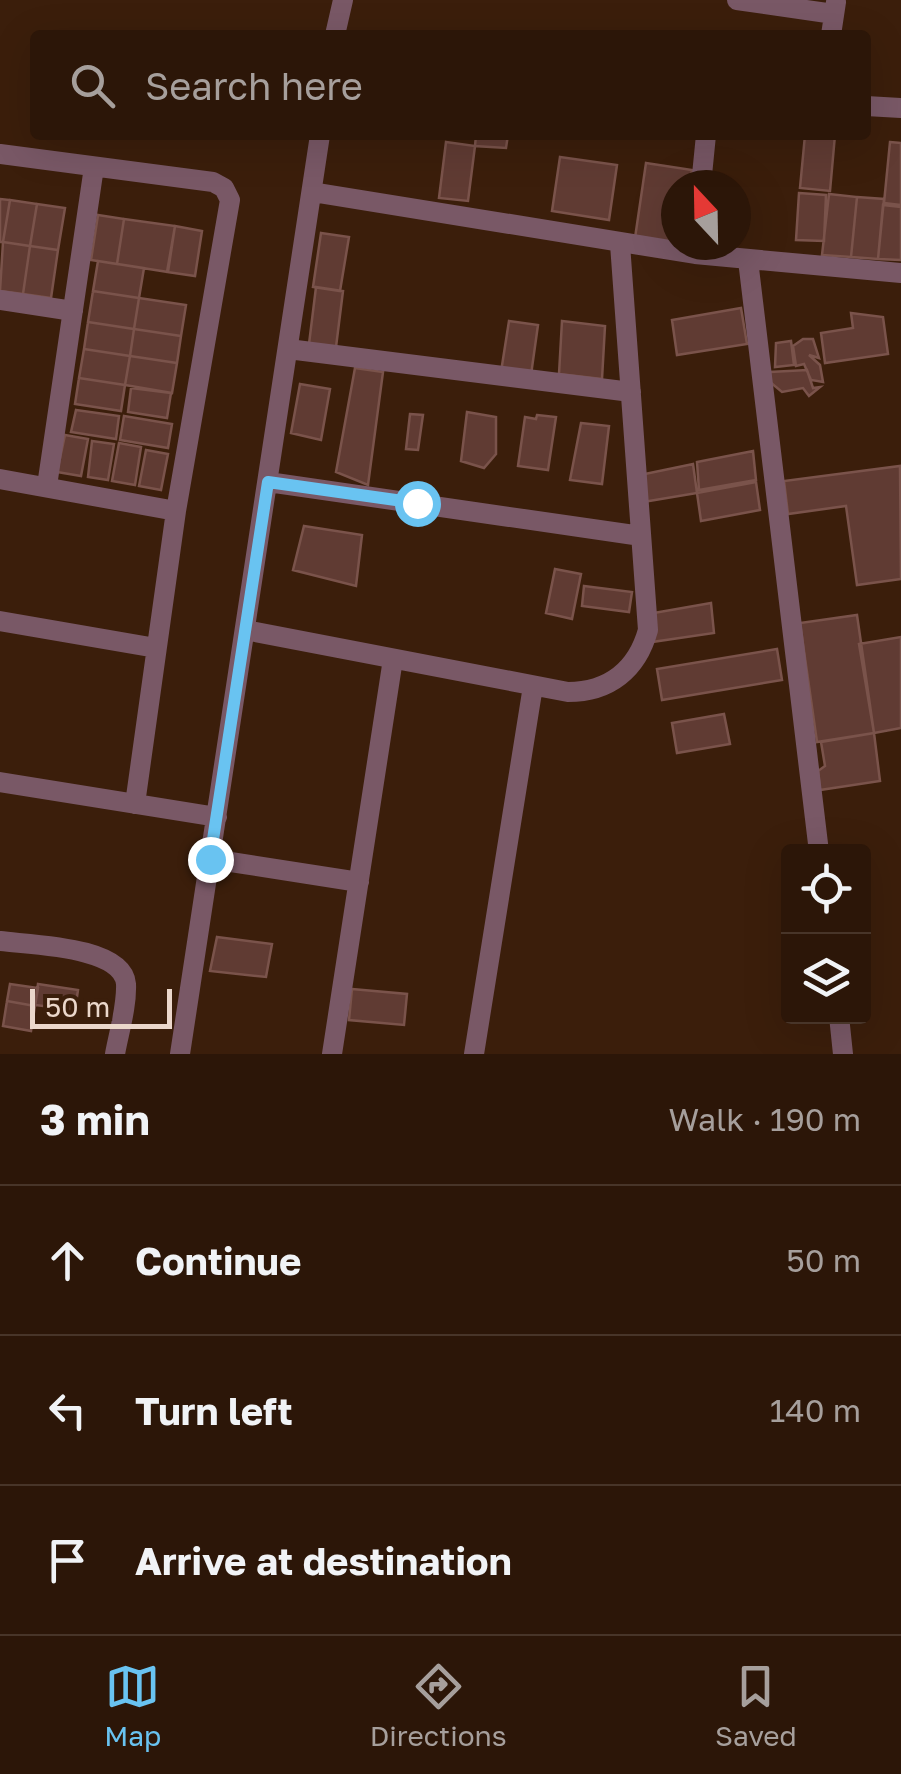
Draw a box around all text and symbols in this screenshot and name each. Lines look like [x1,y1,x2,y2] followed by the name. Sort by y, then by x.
[30,30,871,140] search box
[65,58,120,113] icon: search
[145,63,363,108] text: Search here
[661,170,751,260] north arrow
[395,481,441,527] route start
[188,837,234,883] route end
[781,844,871,1024] map controls
[781,844,871,934] button: locate
[781,934,871,1024] button: layers
[30,984,172,1028] scale bar
[45,990,110,1023] text: 50 m
[40,1094,150,1144] text: 3 min
[669,1100,861,1138] text: Walk · 190 m
[40,1233,95,1288] icon: ahead
[135,1238,301,1283] text: Continue
[786,1241,861,1279] text: 50 m
[40,1383,95,1438] icon: left
[135,1388,293,1433] text: Turn left
[770,1391,861,1429] text: 140 m
[40,1533,95,1588] icon: arrive
[135,1538,512,1583] text: Arrive at destination
[104,1659,161,1752] tab: Map
[370,1659,507,1752] tab: Directions
[715,1659,797,1752] tab: Saved

